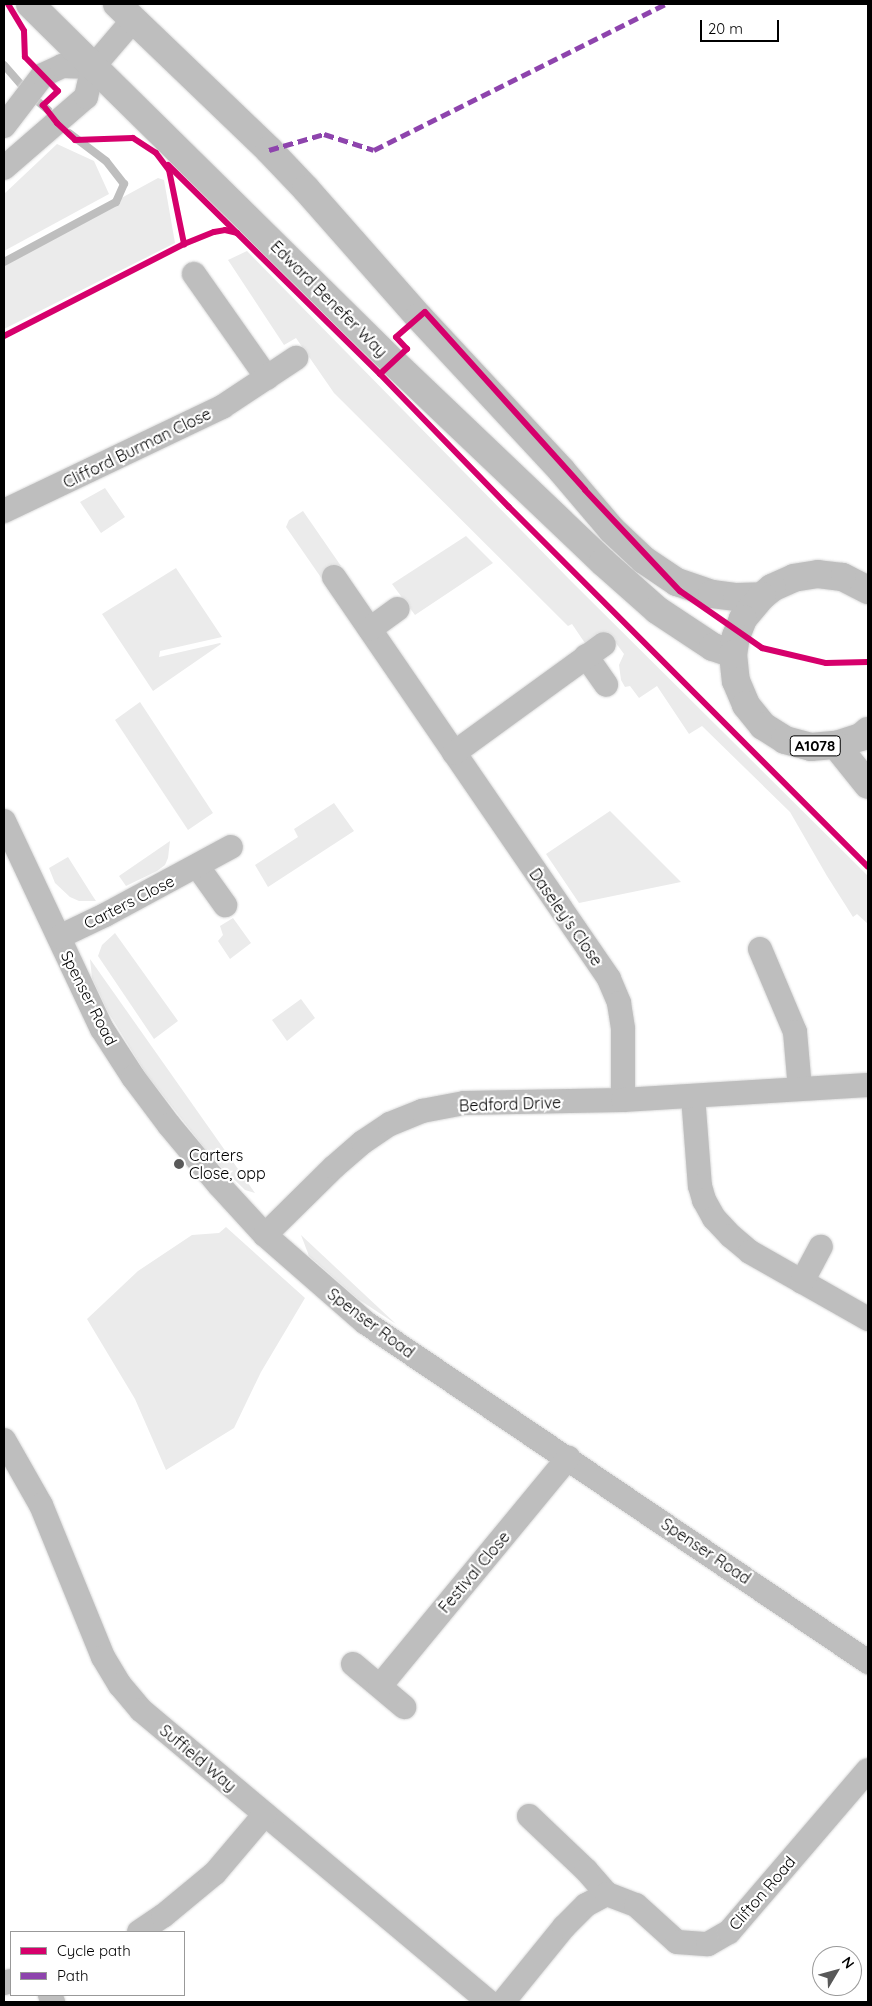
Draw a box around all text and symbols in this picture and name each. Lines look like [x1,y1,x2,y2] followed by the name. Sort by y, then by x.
[702,10,781,42] scale bar
[708,19,743,38] text: 20 m
[267,237,391,361] street label: Edward Benefer Way
[60,404,214,492] street label: Clifford Burman Close
[789,734,841,758] road number: A1078
[525,865,607,969] street label: Daseley's Close
[81,871,177,933] street label: Carters Close
[57,947,121,1049] street label: Spenser Road
[459,1093,561,1115] street label: Bedford Drive
[189,1145,266,1183] place label: Carters Close, opp
[173,1158,185,1170] marker: Carters Close, opp
[324,1284,418,1362] street label: Spenser Road
[658,1514,754,1588] street label: Spenser Road
[434,1527,514,1617] street label: Festival Close
[156,1721,240,1795] street label: Suffield Way
[725,1852,799,1934] street label: Clifton Road
[10,1931,185,1996] legend
[57,1941,131,1960] text: Cycle path
[812,1946,862,1996] north arrow
[838,1953,858,1972] text: N
[57,1966,89,1985] text: Path

